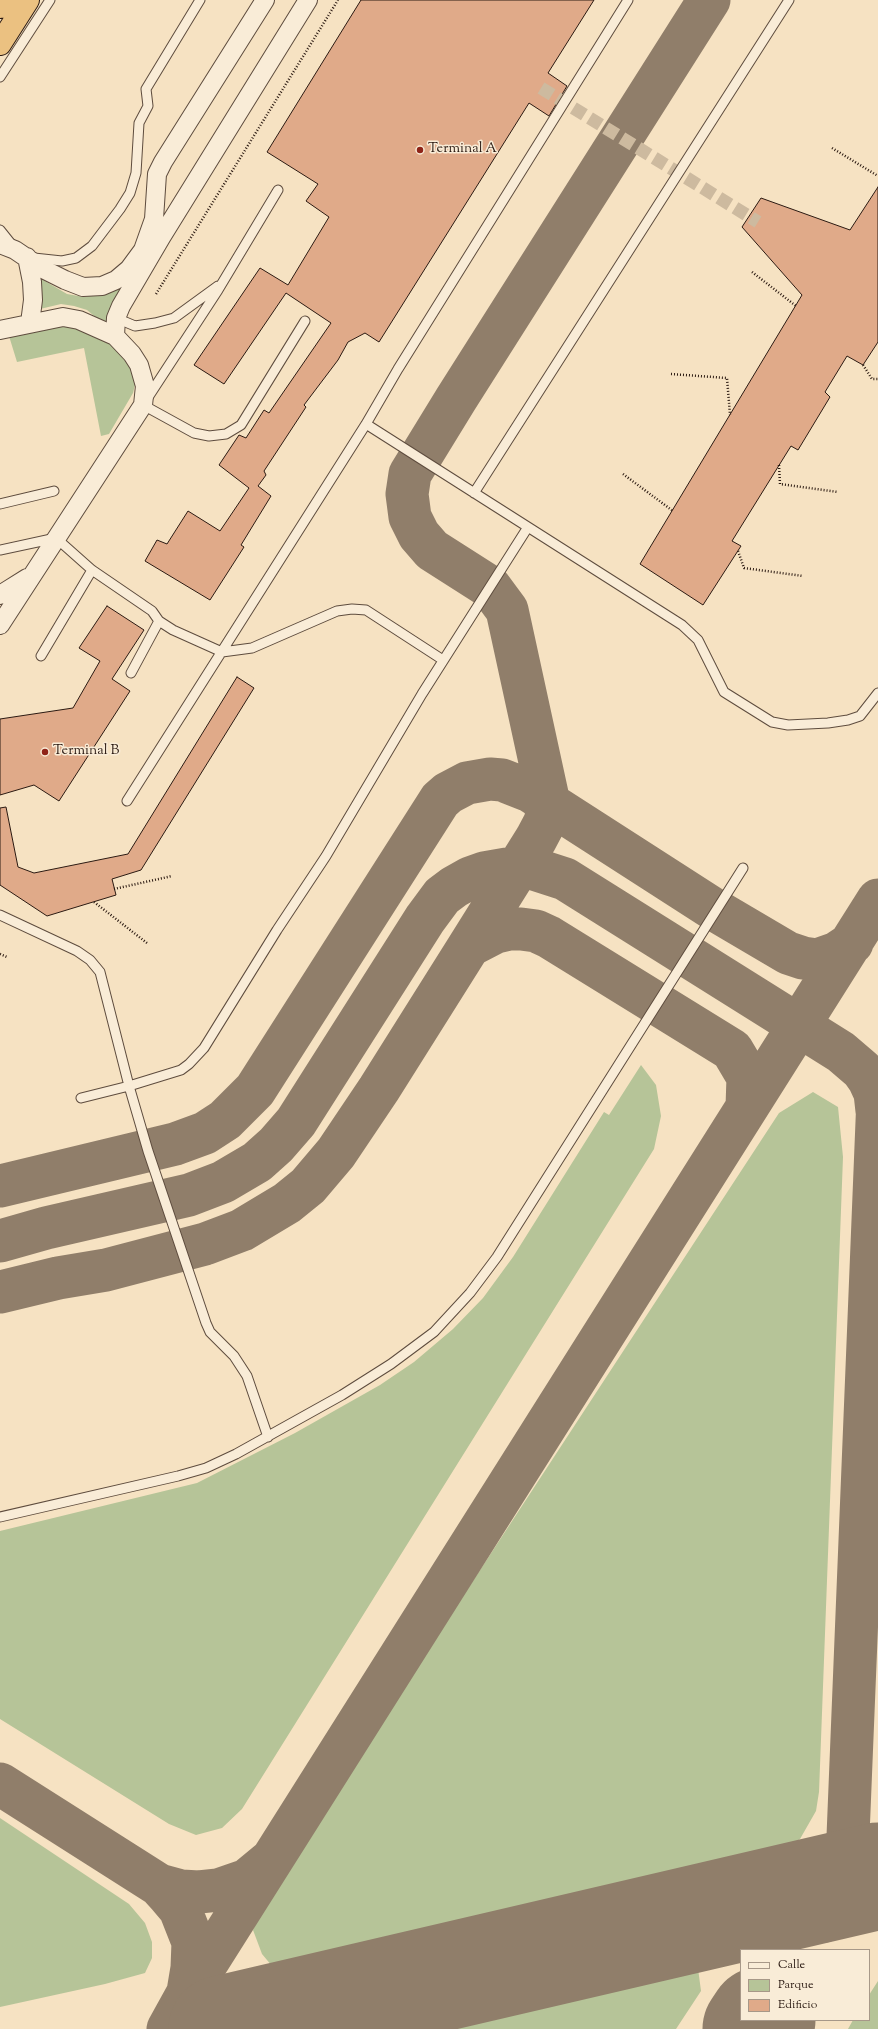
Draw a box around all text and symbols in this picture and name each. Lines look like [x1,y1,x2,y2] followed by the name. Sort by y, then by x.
[428,142,497,158] place label: Terminal A
[415,145,425,155] marker: Terminal A
[53,744,119,760] place label: Terminal B
[40,747,50,757] marker: Terminal B
[740,1949,870,2021] legend
[778,1956,805,1974] text: Calle
[778,1976,814,1994] text: Parque
[778,1996,817,2014] text: Edificio

